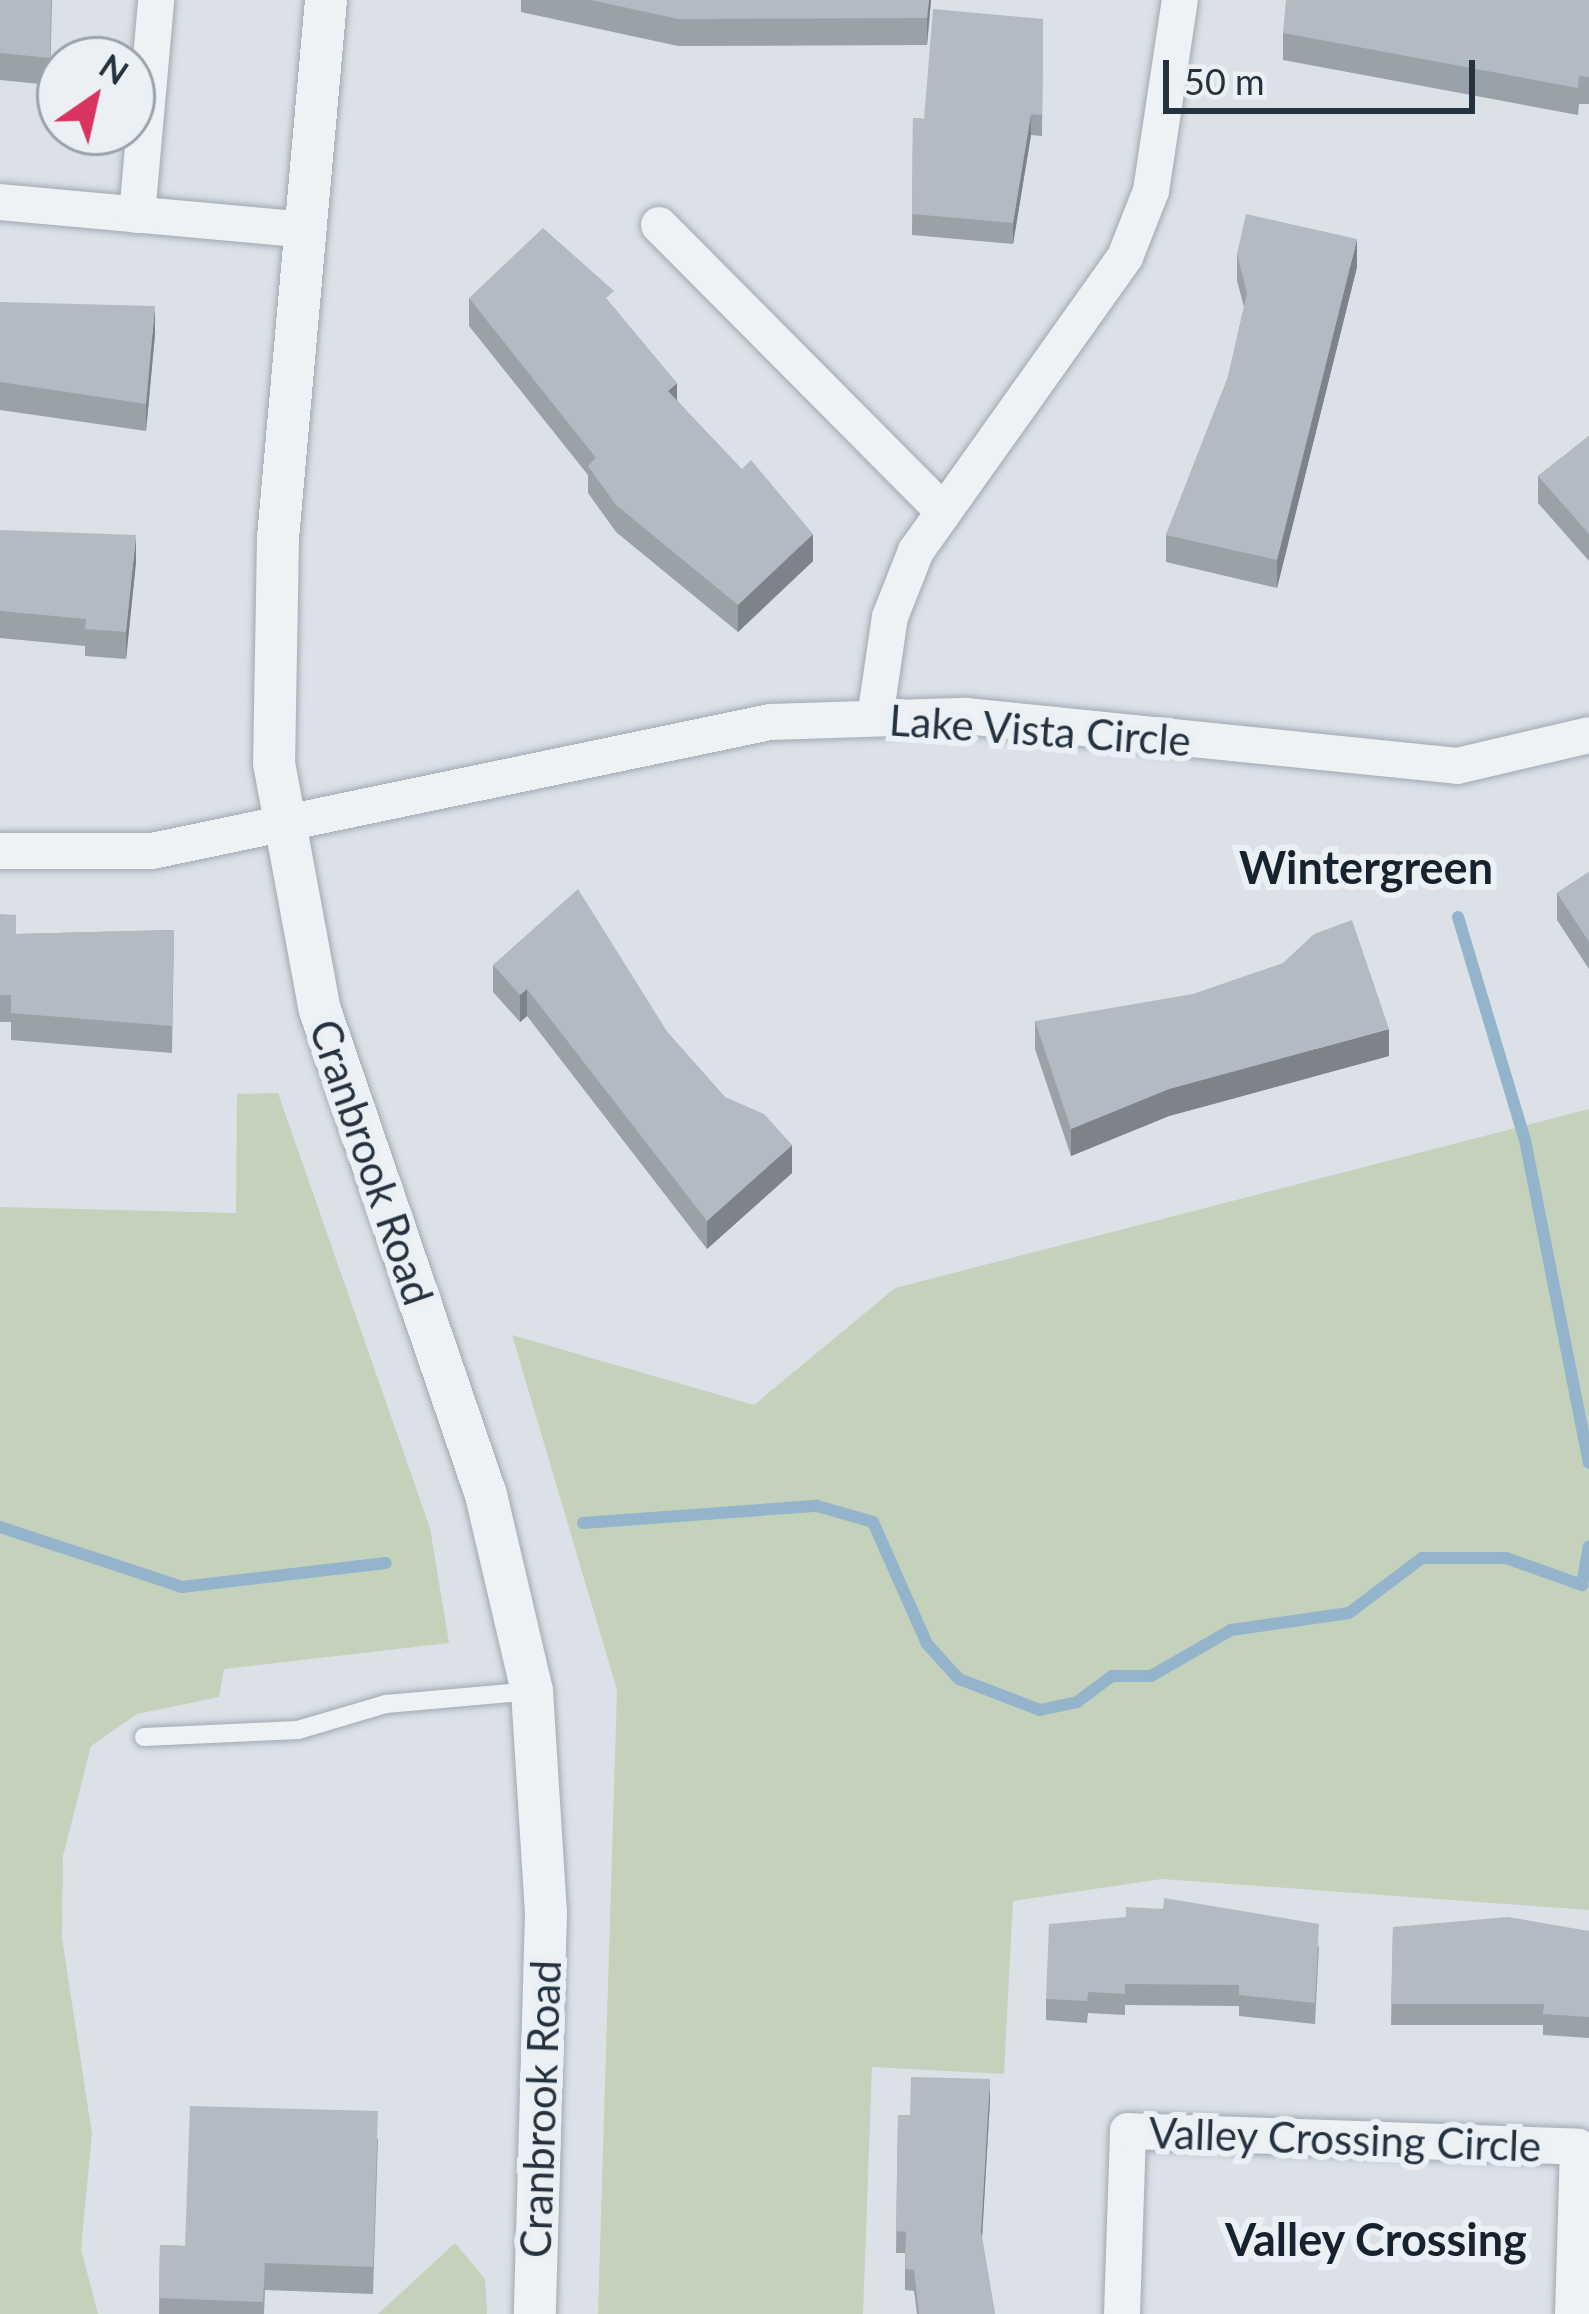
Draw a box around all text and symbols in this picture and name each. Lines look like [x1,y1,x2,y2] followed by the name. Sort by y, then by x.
[36,36,156,156] north arrow
[1169,36,1481,110] scale bar
[93,45,136,92] text: N
[1184,59,1265,103] text: 50 m
[887,694,1193,766] street label: Lake Vista Circle
[1239,841,1493,895] district label: Wintergreen
[300,1013,444,1311] street label: Cranbrook Road
[510,1959,570,2259] street label: Cranbrook Road
[1148,2107,1542,2171] street label: Valley Crossing Circle
[1225,2213,1527,2267] district label: Valley Crossing

